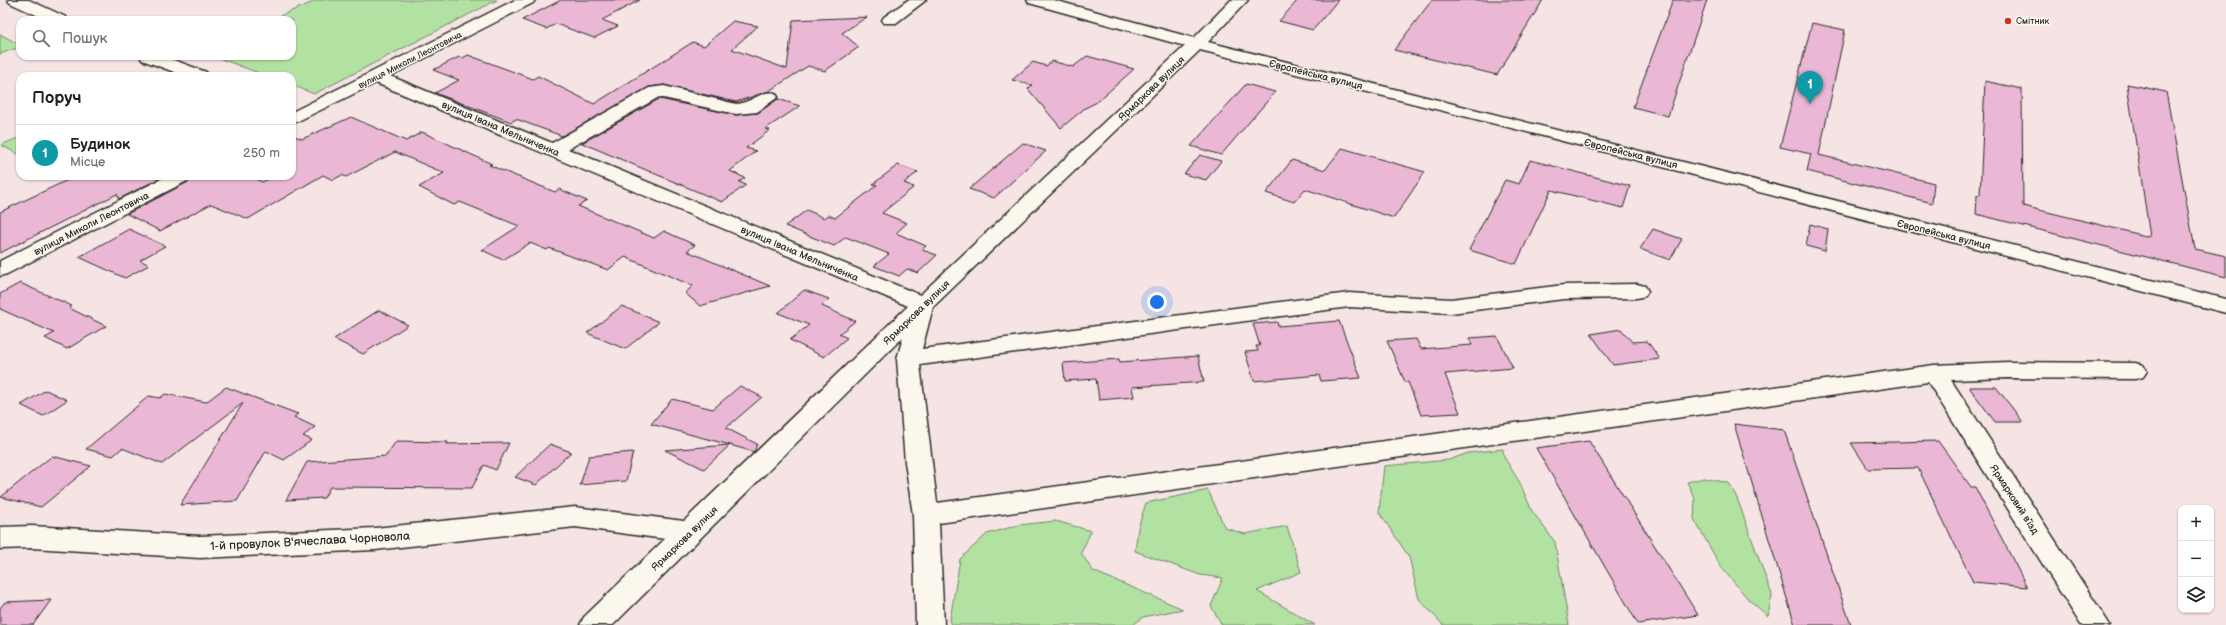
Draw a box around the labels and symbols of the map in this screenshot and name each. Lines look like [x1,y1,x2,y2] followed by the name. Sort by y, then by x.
[2003,16,2013,26] marker: Смітник
[2016,16,2050,27] place label: Смітник
[356,29,465,91] street label: вулиця Миколи Леонтовича
[1116,54,1188,123] street label: Ярмаркова вулиця
[1268,58,1364,93] street label: Європейська вулиця
[1797,71,1823,104] pin: 1
[440,99,561,159] street label: вулиця Івана Мельниченка
[1583,137,1679,172] street label: Європейська вулиця
[32,189,151,258] street label: вулиця Миколи Леонтовича
[1896,218,1992,253] street label: Європейська вулиця
[739,224,860,284] street label: вулиця Івана Мельниченка
[881,278,953,347] street label: Ярмаркова вулиця
[1147,292,1167,312] your location
[1987,463,2041,536] street label: Ярмарковий вʼїзд
[649,504,721,573] street label: Ярмаркова вулиця
[210,529,410,554] street label: 1-й провулок В'ячеслава Чорновола

